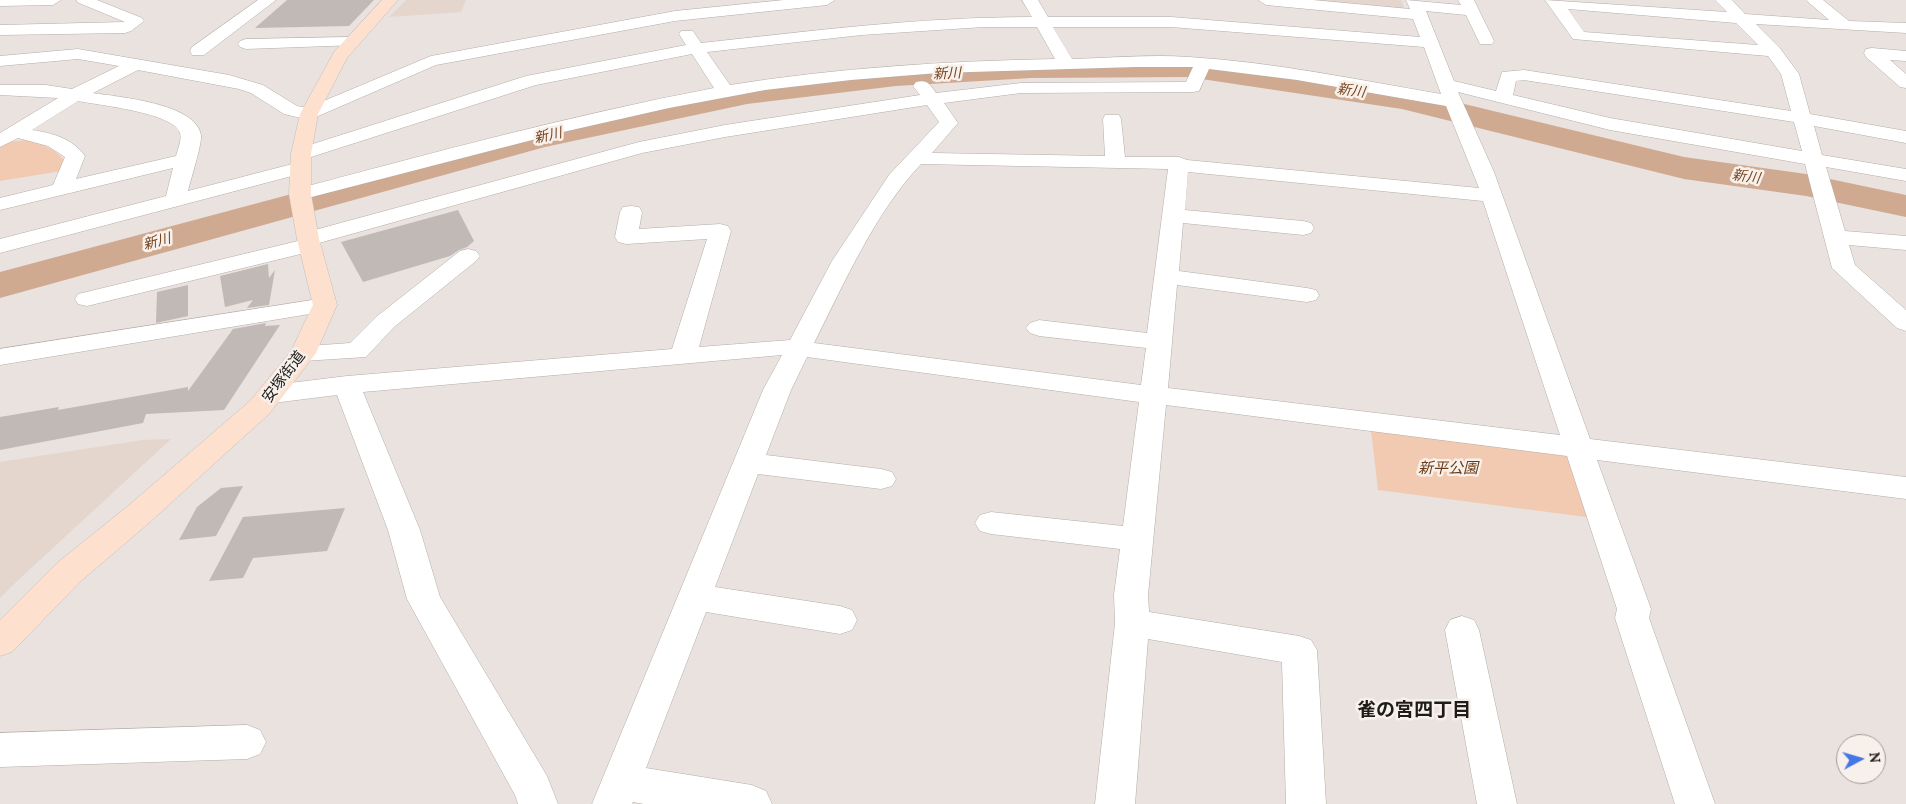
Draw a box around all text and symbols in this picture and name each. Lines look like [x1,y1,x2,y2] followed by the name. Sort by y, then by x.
[933,65,961,83] water label: 新川
[1336,81,1366,101] water label: 新川
[532,125,564,147] water label: 新川
[1731,167,1761,187] water label: 新川
[141,230,173,254] water label: 新川
[259,348,309,406] street label: 安塚街道
[1418,460,1478,478] park label: 新平公園
[1357,700,1471,722] district label: 雀の宮四丁目
[1836,734,1886,784] north arrow
[1865,751,1884,764] text: N

